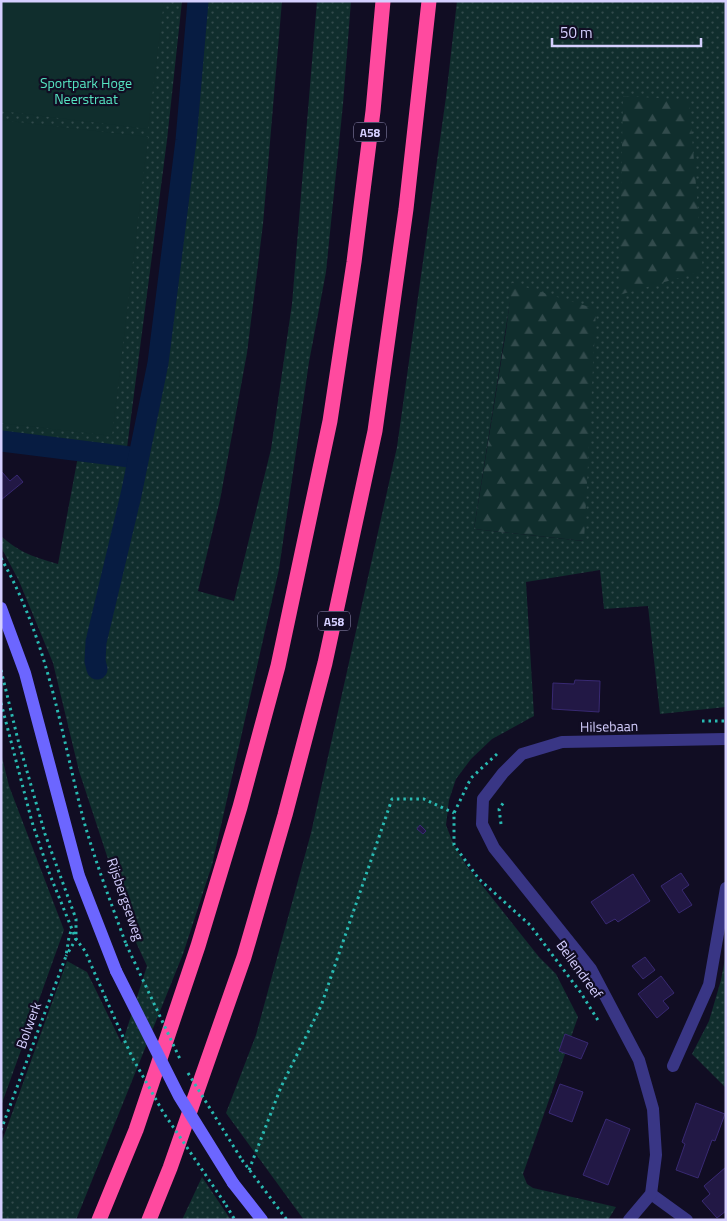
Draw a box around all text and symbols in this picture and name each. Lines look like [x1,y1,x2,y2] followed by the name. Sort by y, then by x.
[552,15,701,47] scale bar
[560,21,593,44] text: 50 m
[40,72,132,109] park label: Sportpark Hoge Neerstraat
[354,122,386,142] road number: A58
[318,612,350,630] road number: A58
[580,715,638,737] street label: Hilsebaan
[102,855,150,943] street label: Rijsbergseweg
[552,935,609,1003] street label: Bellendreef
[10,998,46,1051] street label: Bolwerk

